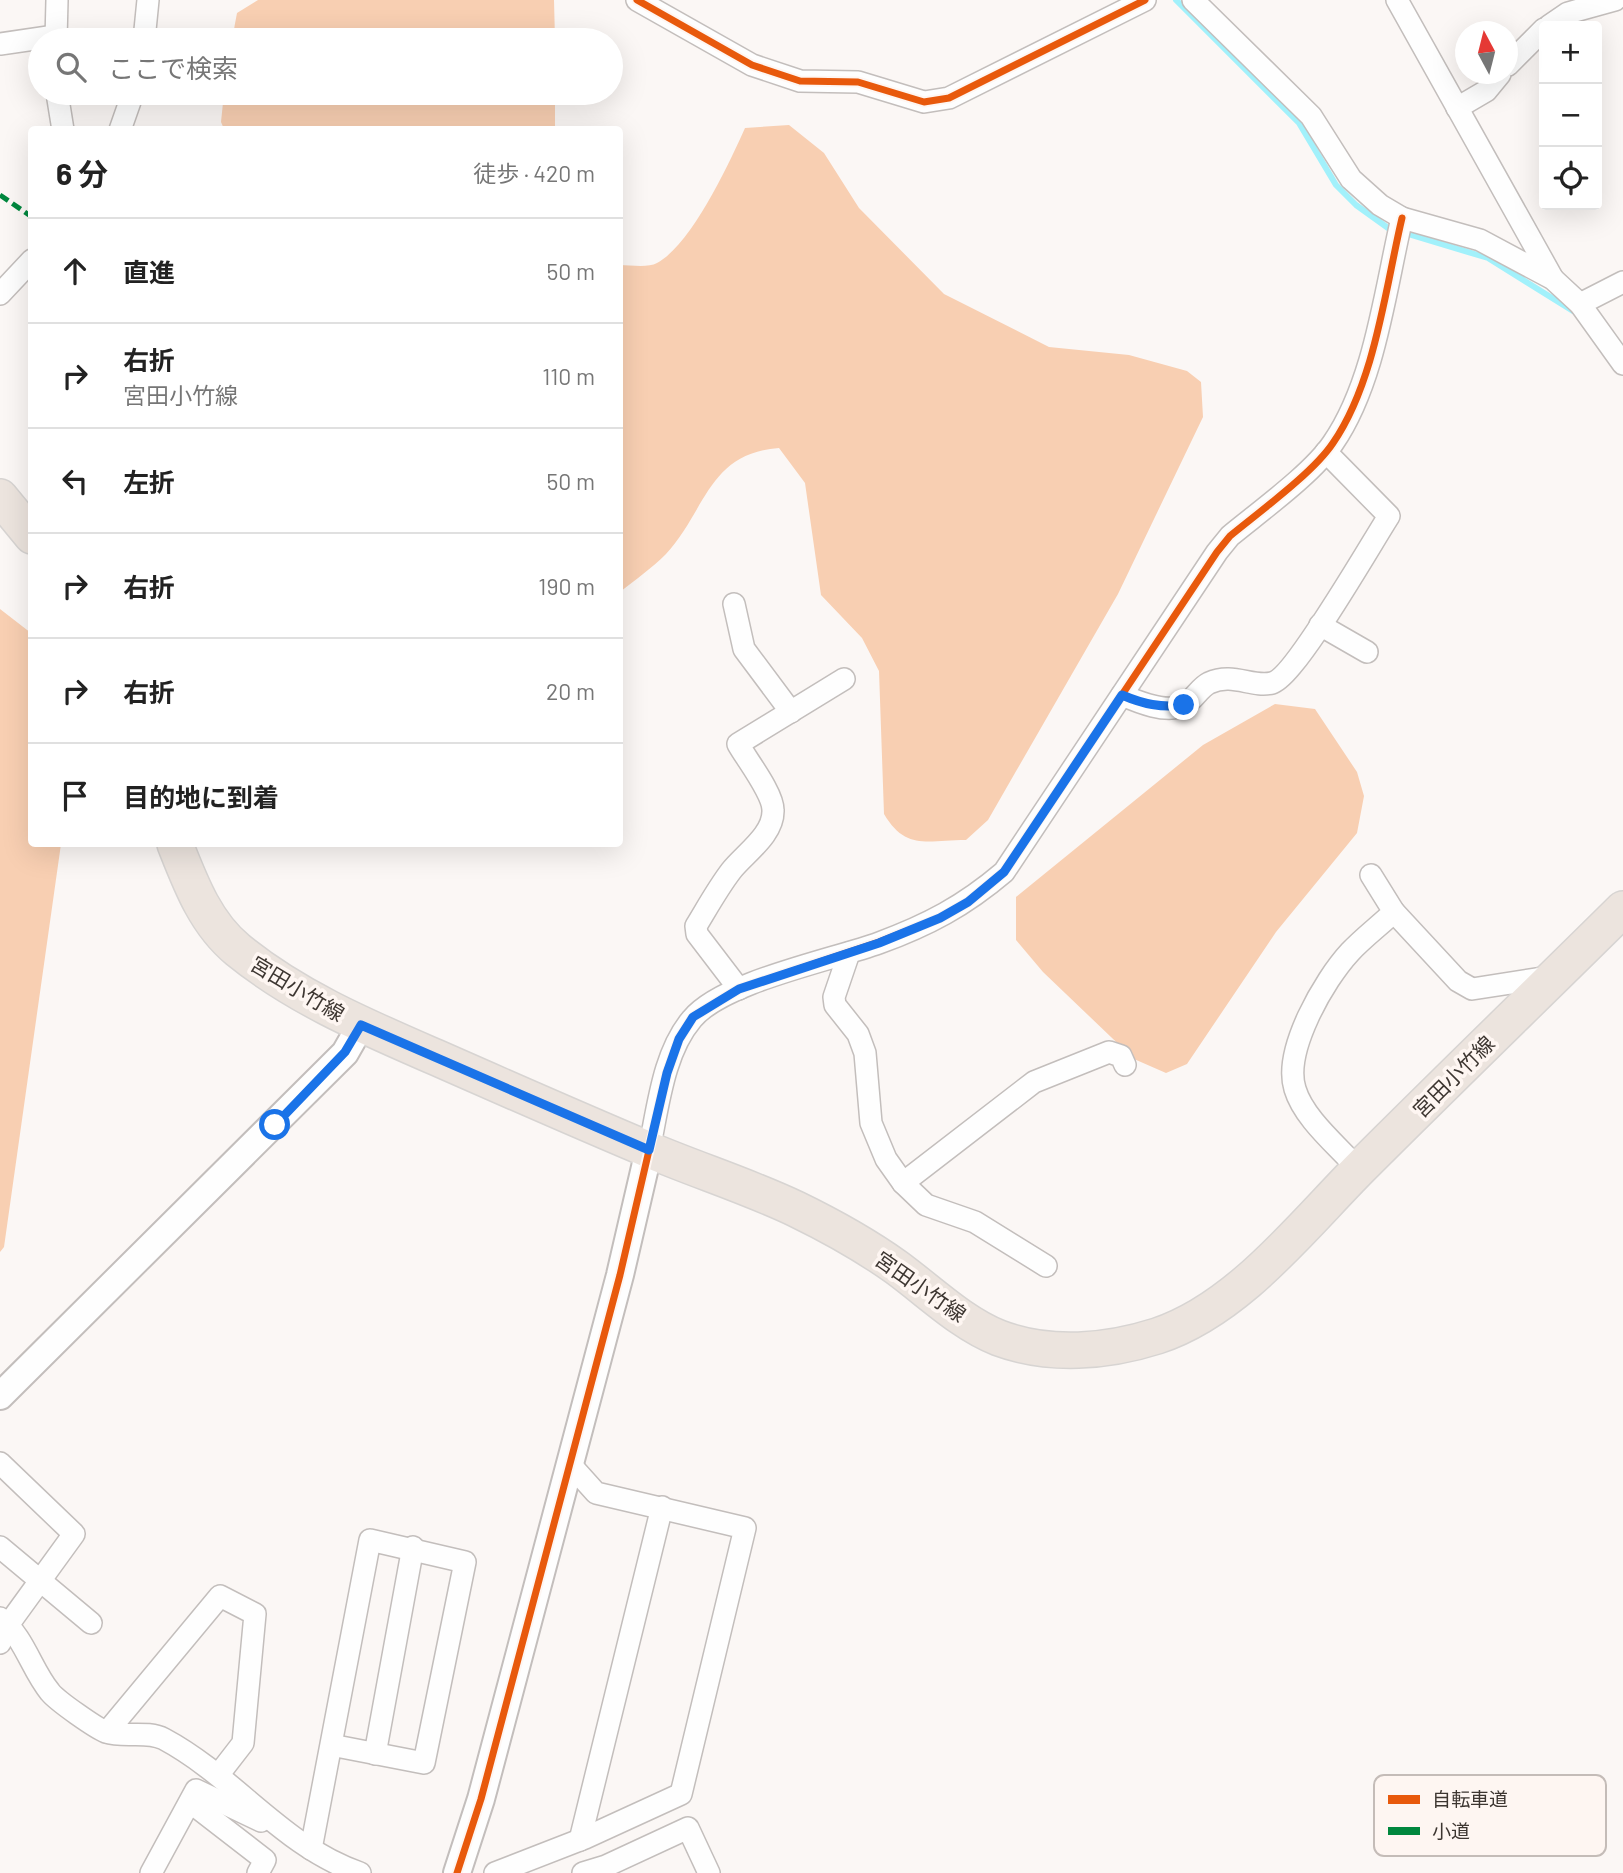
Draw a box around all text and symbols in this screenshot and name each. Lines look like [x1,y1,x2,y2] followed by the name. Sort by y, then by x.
[1455,21,1518,84] north arrow
[1539,21,1602,210] map controls
[1539,21,1602,84] button: +
[28,28,623,105] search box
[52,48,90,86] icon: search
[108,52,238,83] text: ここで検索
[1539,84,1602,147] button: −
[1539,147,1602,210] button: locate
[56,155,108,191] text: 6 分
[473,159,595,187] text: 徒歩 · 420 m
[56,252,94,290] icon: ahead
[123,256,175,287] text: 直進
[547,257,595,285] text: 50 m
[123,344,175,375] text: 右折
[56,357,94,395] icon: right
[542,362,595,390] text: 110 m
[123,381,238,409] text: 宮田小竹線
[56,462,94,500] icon: left
[123,466,175,497] text: 左折
[547,467,595,495] text: 50 m
[56,567,94,605] icon: right
[123,571,175,602] text: 右折
[538,572,595,600] text: 190 m
[56,672,94,710] icon: right
[123,676,175,707] text: 右折
[546,677,595,705] text: 20 m
[1168,689,1199,720] route end
[56,777,94,815] icon: arrive
[123,781,279,812] text: 目的地に到着
[247,950,349,1026] street label: 宮田小竹線
[1407,1030,1499,1122] street label: 宮田小竹線
[259,1109,290,1140] route start
[871,1246,971,1326] street label: 宮田小竹線
[1374,1775,1606,1856] legend
[1432,1787,1508,1810] text: 自転車道
[1432,1819,1470,1842] text: 小道

